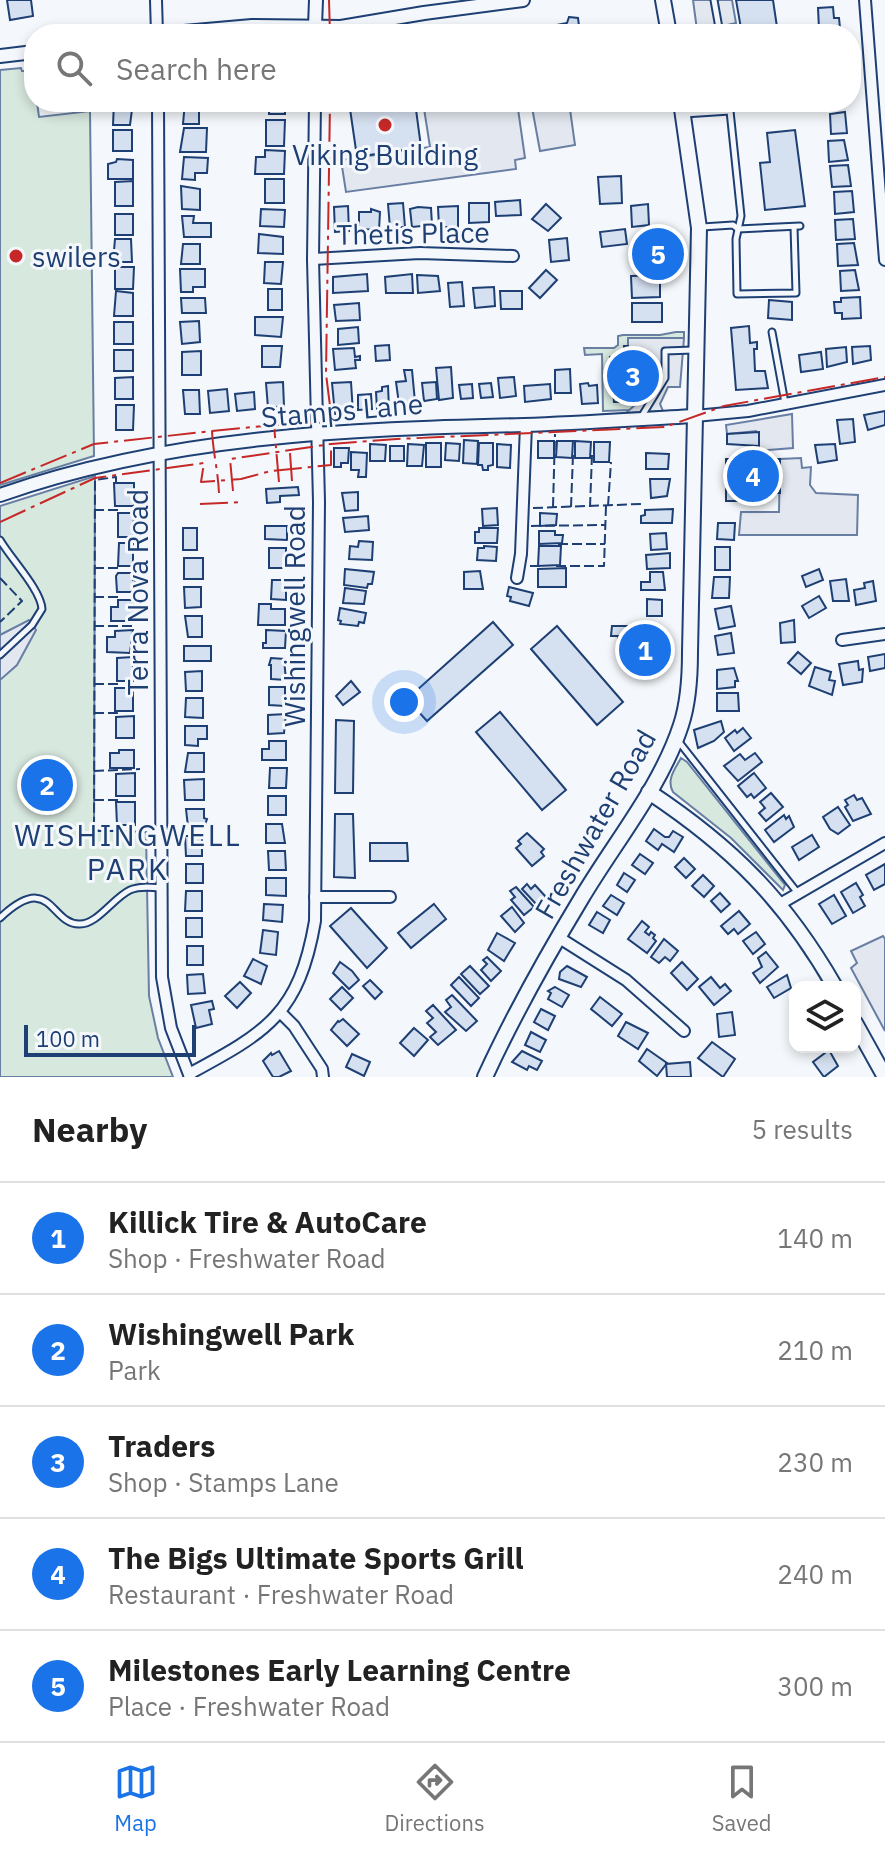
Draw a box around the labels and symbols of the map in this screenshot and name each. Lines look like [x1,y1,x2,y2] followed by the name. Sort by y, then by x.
[376,116,394,134] marker: Viking Building
[292,136,478,173] place label: Viking Building
[336,213,490,253] street label: Thetis Place
[632,224,684,284] pin: 5
[32,238,121,275] place label: swilers
[7,247,25,265] marker: swilers
[607,346,659,406] pin: 3
[260,385,424,435] street label: Stamps Lane
[727,446,779,506] pin: 4
[119,489,156,695] street label: Terra Nova Road
[276,505,313,727] street label: Wishingwell Road
[619,620,671,680] pin: 1
[384,682,424,722] your location
[526,723,664,925] street label: Freshwater Road
[21,755,73,815] pin: 2
[14,815,242,888] district label: WISHINGWELL PARK
[24,1021,196,1057] scale bar

